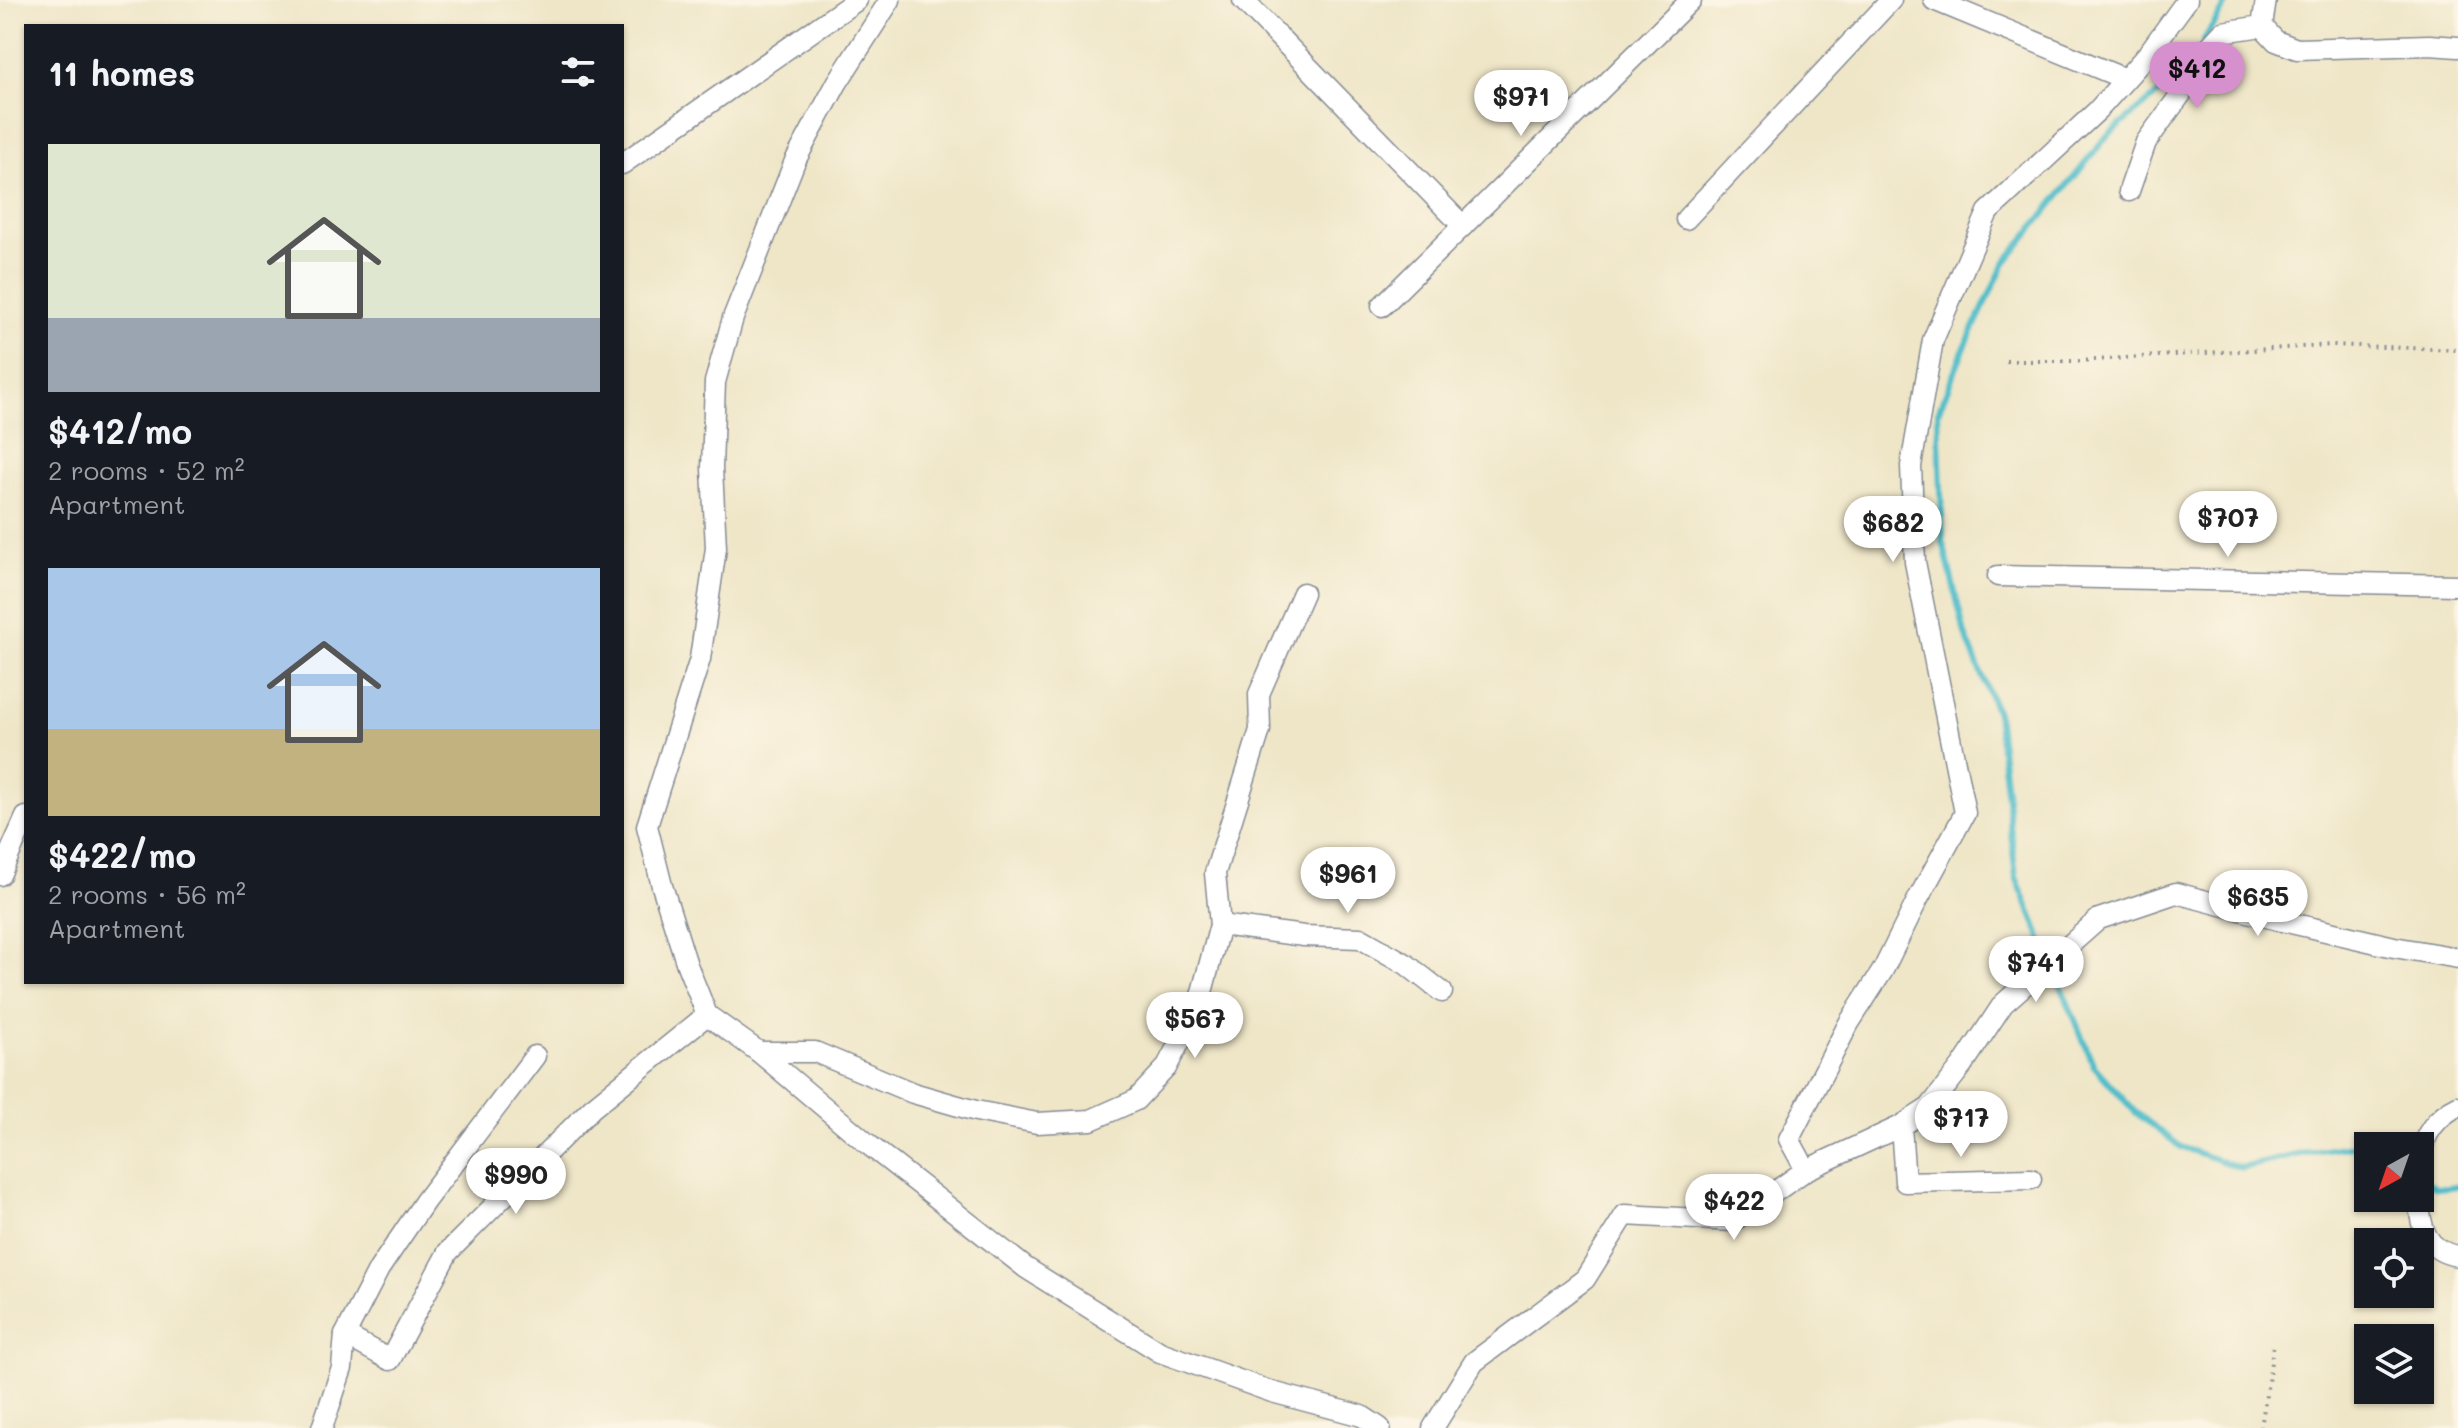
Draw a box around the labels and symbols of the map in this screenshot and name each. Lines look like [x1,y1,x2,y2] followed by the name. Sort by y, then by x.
[2150,42,2244,110] pin: $412
[1474,70,1568,138] pin: $971
[2181,491,2275,559] pin: $707
[1846,496,1940,564] pin: $682
[1301,847,1395,915] pin: $961
[2211,870,2305,938] pin: $635
[1989,936,2083,1004] pin: $741
[1148,992,1242,1060] pin: $567
[1914,1091,2008,1159] pin: $717
[2354,1132,2434,1212] north arrow
[469,1148,563,1216] pin: $990
[1687,1174,1781,1242] pin: $422

